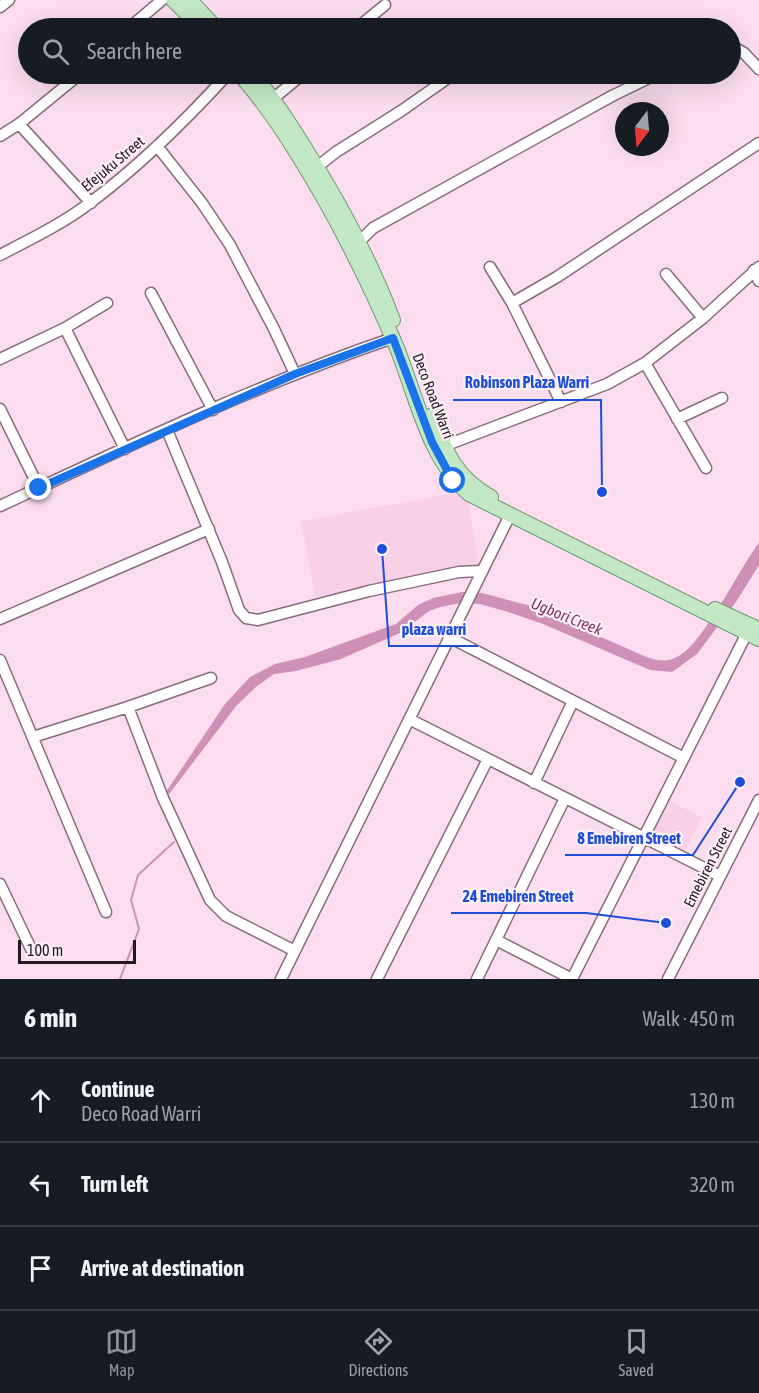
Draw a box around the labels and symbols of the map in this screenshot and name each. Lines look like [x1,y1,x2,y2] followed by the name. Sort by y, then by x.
[615,102,669,156] north arrow
[78,132,148,195] street label: Efejuku Street
[409,351,458,441] street label: Deco Road Warri
[453,366,601,400] callout: Robinson Plaza Warri
[465,373,589,391] text: Robinson Plaza Warri
[439,467,465,493] route start
[25,474,51,500] route end
[528,594,606,640] water label: Ugbori Creek
[389,612,478,646] callout: plaza warri
[402,620,467,638] text: plaza warri
[565,821,693,855] callout: 8 Emebiren Street
[680,824,735,910] street label: Emebiren Street
[577,829,681,847] text: 8 Emebiren Street
[451,879,586,913] callout: 24 Emebiren Street
[462,887,574,905] text: 24 Emebiren Street
[18,937,136,964] scale bar

